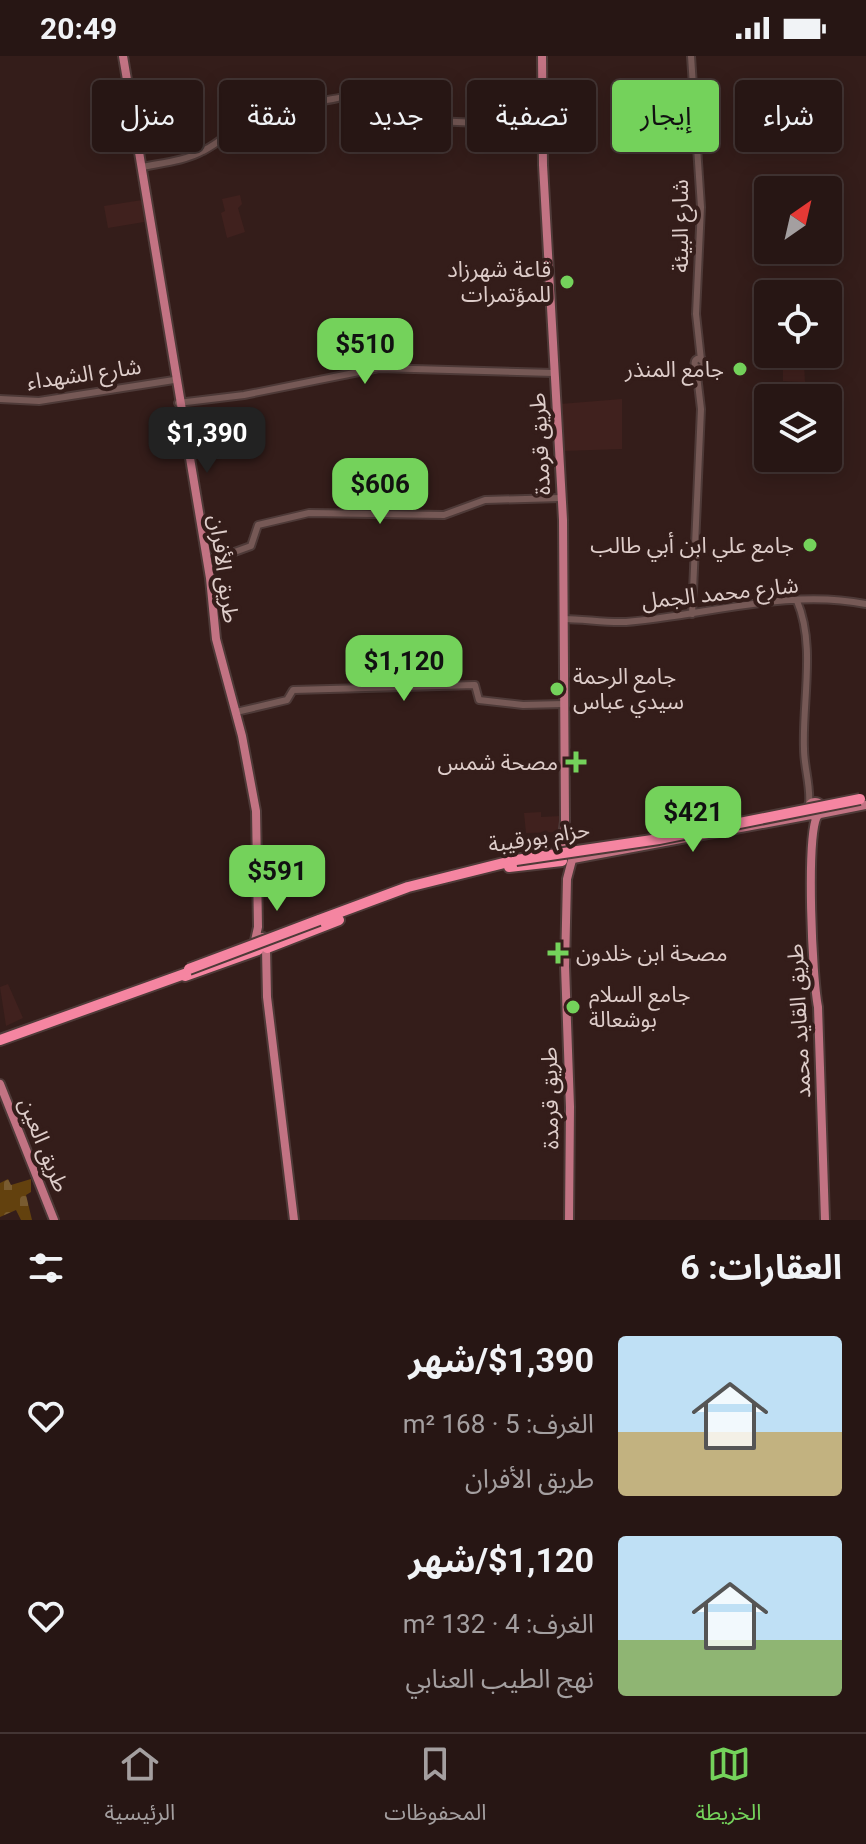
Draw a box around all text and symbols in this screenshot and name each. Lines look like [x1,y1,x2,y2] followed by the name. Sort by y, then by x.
[40,11,117,46] text: 20:49
[92,80,203,152] chip: منزل
[219,80,325,152] chip: شقة
[341,80,451,152] chip: جديد
[467,80,596,152] chip: تصفية
[612,80,719,152] chip: إيجار
[735,80,842,152] chip: شراء
[754,176,842,264] north arrow
[754,176,842,472] map controls
[668,179,697,273] street label: شارع البيئة
[447,257,551,307] place label: قاعة شهرزاد للمؤتمرات
[558,273,576,291] marker: قاعة شهرزاد للمؤتمرات
[754,280,842,368] button: locate
[318,318,412,386] pin: $510
[335,329,395,359] text: $510
[25,354,143,398] street label: شارع الشهداء
[624,357,724,386] place label: جامع المنذر
[731,360,749,378] marker: جامع المنذر
[754,384,842,472] button: layers
[525,392,556,496] street label: طريق قرمدة
[142,407,272,475] pin: $1,390
[167,418,247,448] text: $1,390
[333,458,427,526] pin: $606
[350,469,410,499] text: $606
[203,513,244,625] street label: طريق الأفران
[590,532,794,562] place label: جامع علي ابن أبي طالب
[801,536,819,554] marker: جامع علي ابن أبي طالب
[640,572,800,618] street label: شارع محمد الجمل
[339,635,469,703] pin: $1,120
[364,646,444,676] text: $1,120
[573,664,684,718] place label: جامع الرحمة سيدي عباس
[548,680,566,698] marker: جامع الرحمة سيدي عباس
[438,750,558,775] place label: مصحة شمس
[565,751,587,773] marker: مصحة شمس
[646,786,740,854] pin: $421
[663,797,723,827] text: $421
[486,817,592,861] street label: حزام بورقيبة
[230,845,324,913] pin: $591
[247,856,307,886] text: $591
[576,941,727,966] place label: مصحة ابن خلدون
[547,942,569,964] marker: مصحة ابن خلدون
[782,943,817,1099] street label: طريق القايد محمد
[589,982,691,1032] place label: جامع السلام بوشعالة
[564,998,582,1016] marker: جامع السلام بوشعالة
[537,1046,564,1150] street label: طريق قرمدة
[13,1094,74,1196] street label: طريق العين
[24,1246,68,1290] icon: filters
[680,1247,842,1287] text: العقارات: 6
[408,1340,594,1380] text: $1,390/شهر
[682,1368,778,1464] icon: home
[24,1394,68,1438] icon: heart
[403,1409,594,1439] text: الغرف: 5 · 168 m²
[465,1464,594,1494] text: طريق الأفران
[408,1540,594,1580] text: $1,120/شهر
[682,1568,778,1664] icon: home
[24,1594,68,1638] icon: heart
[403,1609,594,1639] text: الغرف: 4 · 132 m²
[405,1664,594,1694] text: نهج الطيب العنابي
[105,1742,175,1836] tab: الرئيسية
[384,1742,486,1836] tab: المحفوظات
[696,1742,761,1836] tab: الخريطة

